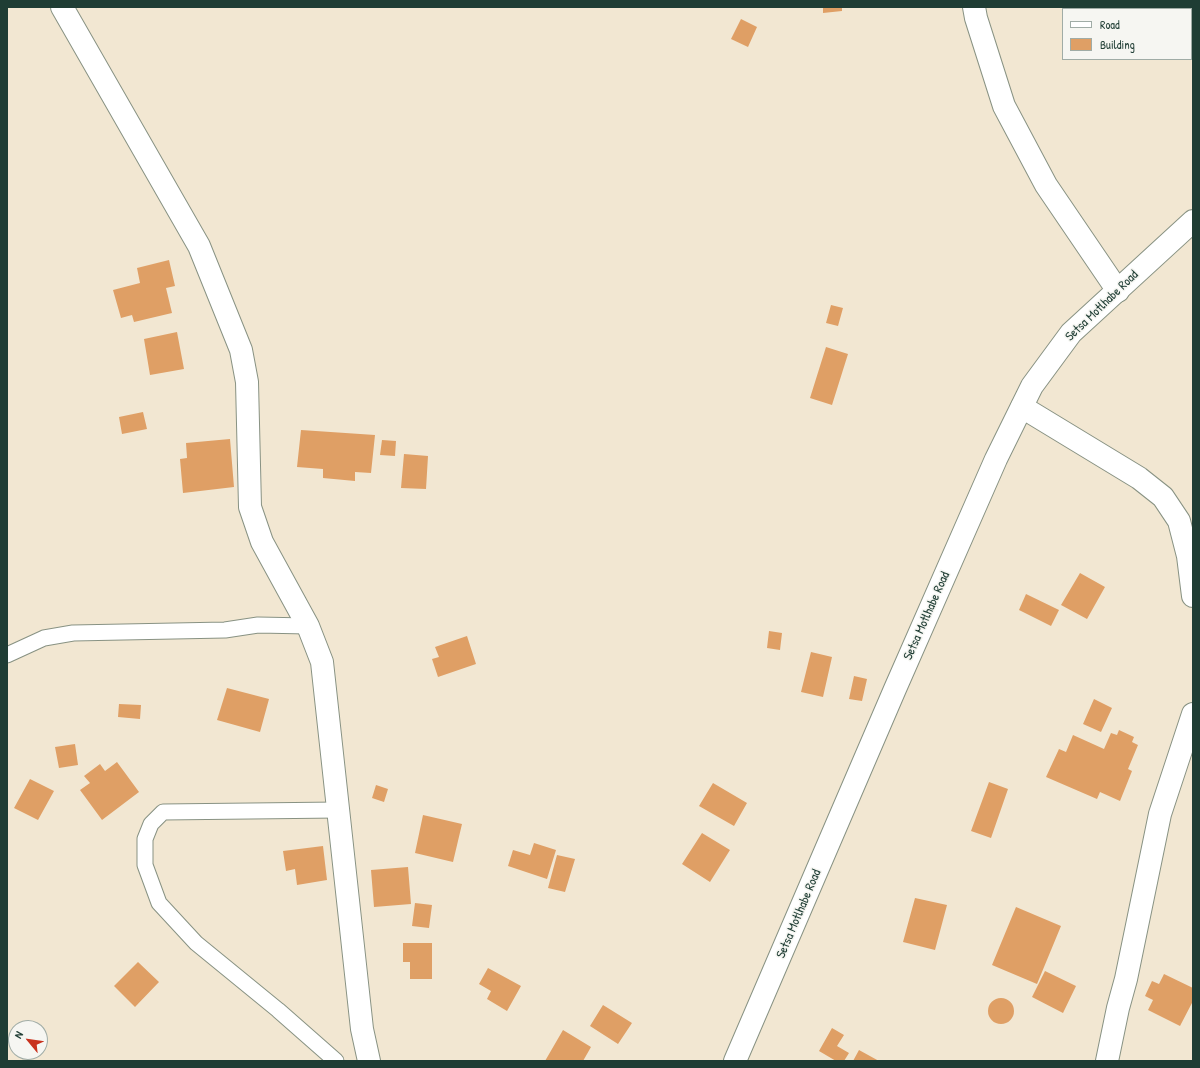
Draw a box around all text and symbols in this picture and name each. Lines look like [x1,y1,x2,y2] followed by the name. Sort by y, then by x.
[1062,8,1192,60] legend
[1100,16,1120,33] text: Road
[1100,36,1135,53] text: Building
[1062,267,1142,345] street label: Setsa Motlhabe Road
[901,569,953,663] street label: Setsa Motlhabe Road
[773,867,825,961] street label: Setsa Motlhabe Road
[8,1020,48,1060] north arrow
[11,1029,26,1041] text: N

